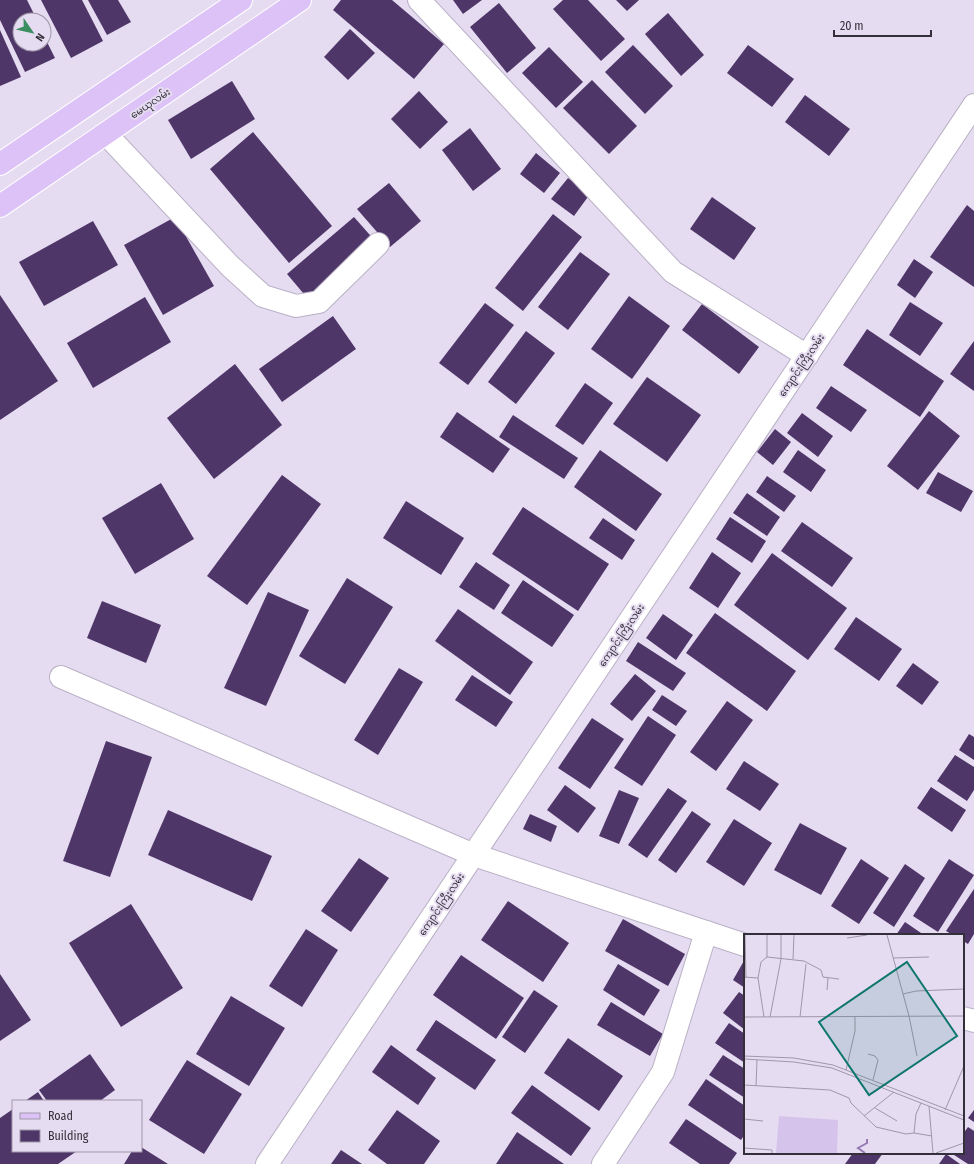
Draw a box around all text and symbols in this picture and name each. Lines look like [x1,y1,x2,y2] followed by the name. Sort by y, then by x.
[12,12,52,52] north arrow
[834,12,931,38] scale bar
[840,19,864,33] text: 20 m
[33,31,47,44] text: N
[127,84,174,123] street label: မေယုလမ်း
[775,331,829,400] street label: ကျောင်းကြီးလမ်း
[595,601,649,670] street label: ကျောင်းကြီးလမ်း
[415,870,469,939] street label: ကျောင်းကြီးလမ်း
[744,934,964,1154] inset map
[12,1100,142,1152] legend
[48,1109,73,1123] text: Road
[48,1129,89,1143] text: Building

